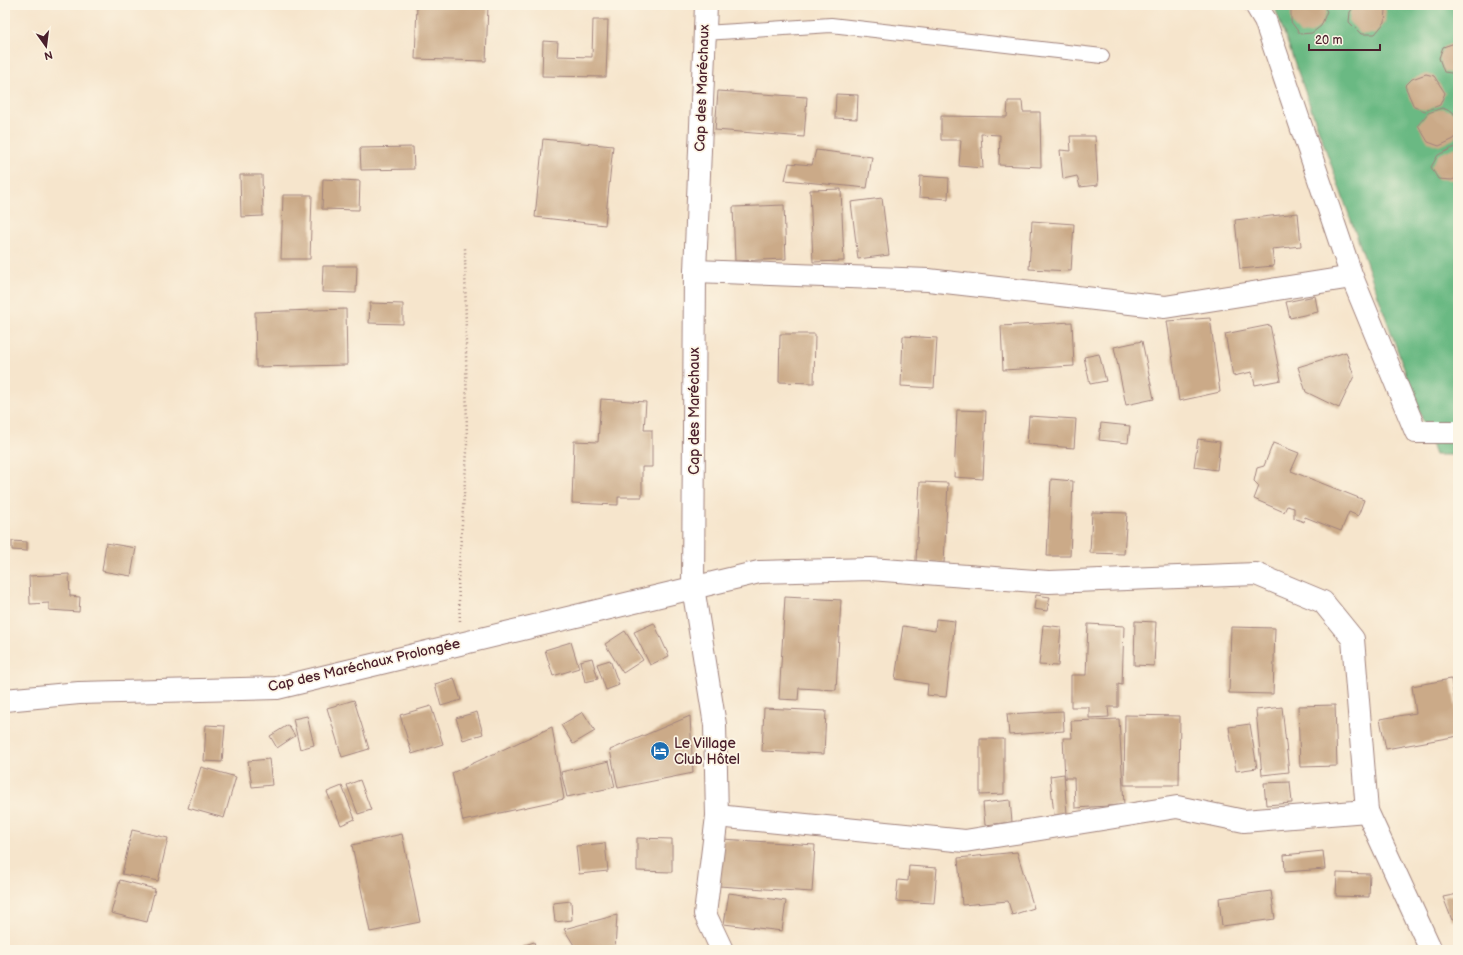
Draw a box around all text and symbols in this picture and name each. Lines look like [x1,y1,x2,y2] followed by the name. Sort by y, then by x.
[691,24,713,152] street label: Cap des Maréchaux
[26,26,66,66] north arrow
[1309,26,1380,52] scale bar
[1315,33,1342,48] text: 20 m
[43,48,54,63] text: N
[686,347,703,475] street label: Cap des Maréchaux
[266,635,462,695] street label: Cap des Maréchaux Prolongée
[674,735,740,768] place label: Le Village Club Hôtel
[649,740,671,762] hotel icon: Le Village Club Hôtel

